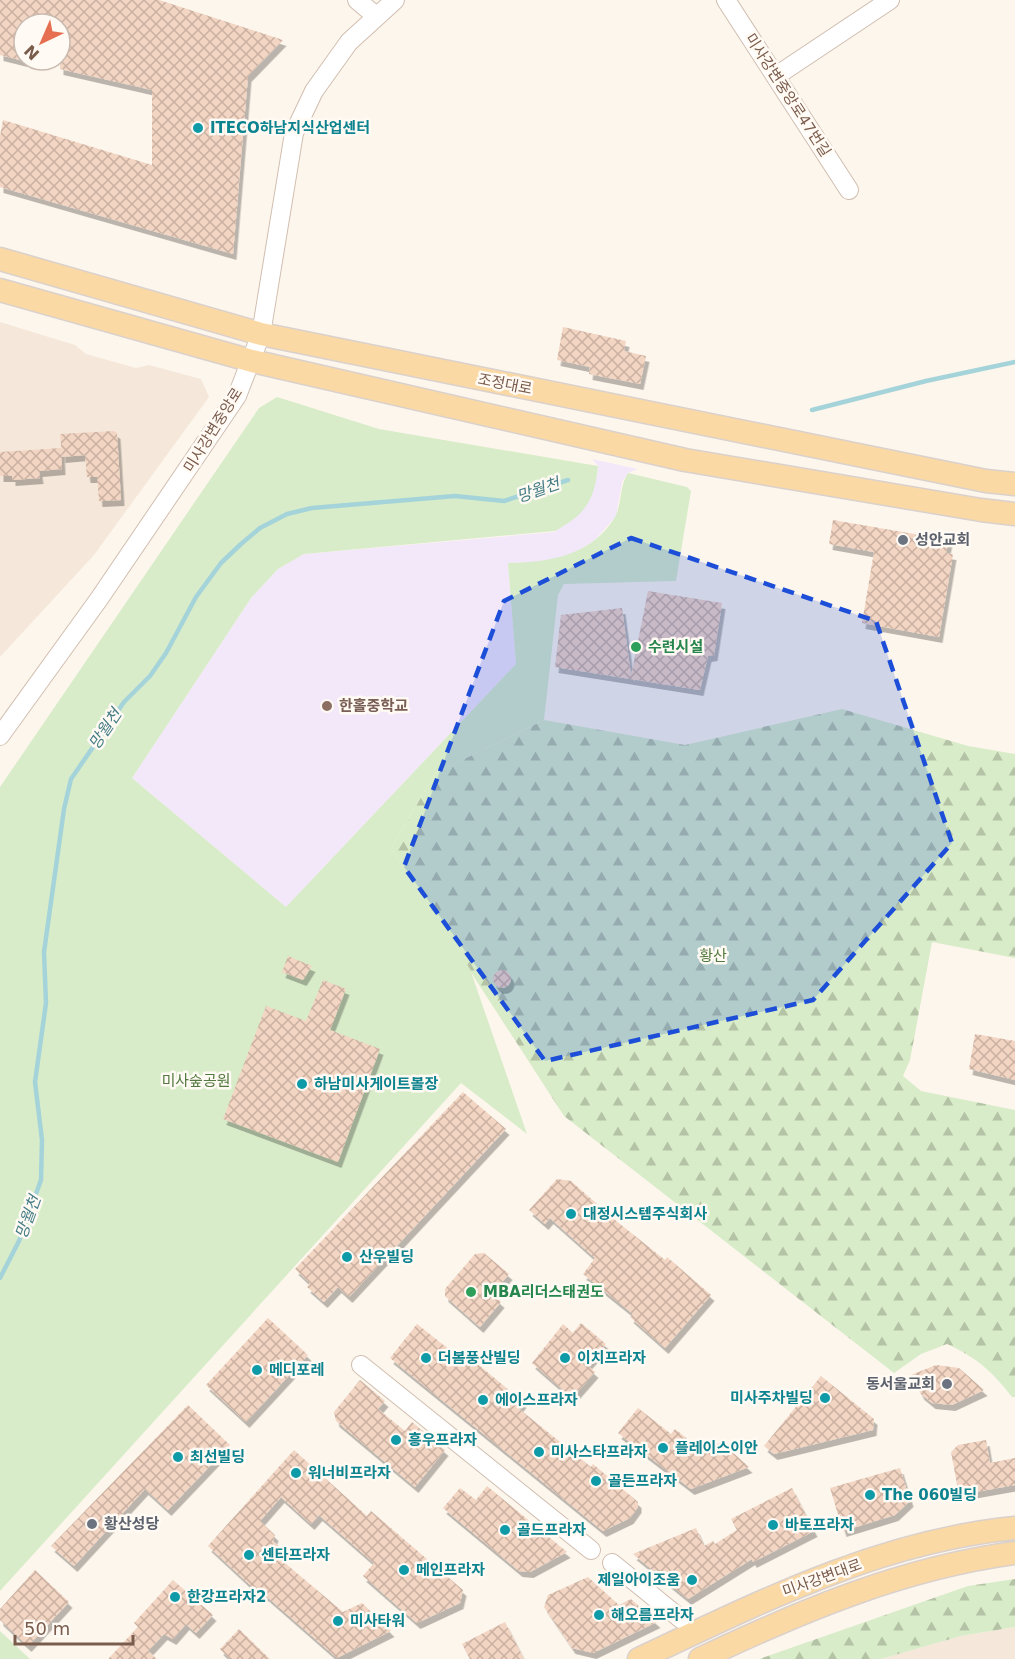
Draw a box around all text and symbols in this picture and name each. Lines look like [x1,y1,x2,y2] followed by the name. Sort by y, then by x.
[12,12,72,72] north arrow
[741,30,835,160] street label: 미사강변중앙로47번길
[21,41,43,64] text: N
[210,119,370,137] place label: ITECO하남지식산업센터
[191,121,205,135] marker: ITECO하남지식산업센터
[476,370,534,398] street label: 조정대로
[180,384,246,476] street label: 미사강변중앙로
[514,473,564,506] water label: 망월천
[915,531,970,549] place label: 성안교회
[896,533,910,547] marker: 성안교회
[648,638,703,656] place label: 수련시설
[629,640,643,654] marker: 수련시설
[339,697,408,715] place label: 한홀중학교
[320,699,334,713] marker: 한홀중학교
[85,703,126,753] water label: 망월천
[699,947,727,965] park label: 황산
[161,1072,231,1090] park label: 미사숲공원
[314,1075,438,1093] place label: 하남미사게이트볼장
[295,1077,309,1091] marker: 하남미사게이트볼장
[12,1191,45,1241] water label: 망월천
[583,1205,707,1223] place label: 대정시스템주식회사
[564,1207,578,1221] marker: 대정시스템주식회사
[359,1248,414,1266] place label: 산우빌딩
[340,1250,354,1264] marker: 산우빌딩
[483,1283,604,1301] place label: MBA리더스태권도
[464,1285,478,1299] marker: MBA리더스태권도
[438,1349,521,1367] place label: 더봄풍산빌딩
[577,1349,646,1367] place label: 이치프라자
[419,1351,433,1365] marker: 더봄풍산빌딩
[558,1351,572,1365] marker: 이치프라자
[269,1361,324,1379] place label: 메디포레
[250,1363,264,1377] marker: 메디포레
[866,1375,935,1393] place label: 동서울교회
[940,1377,954,1391] marker: 동서울교회
[730,1389,813,1407] place label: 미사주차빌딩
[495,1391,578,1409] place label: 에이스프라자
[818,1391,832,1405] marker: 미사주차빌딩
[476,1393,490,1407] marker: 에이스프라자
[408,1431,477,1449] place label: 흥우프라자
[389,1433,403,1447] marker: 흥우프라자
[675,1439,758,1457] place label: 플레이스이안
[656,1441,670,1455] marker: 플레이스이안
[551,1443,648,1461] place label: 미사스타프라자
[532,1445,546,1459] marker: 미사스타프라자
[190,1448,245,1466] place label: 최선빌딩
[171,1450,185,1464] marker: 최선빌딩
[308,1464,391,1482] place label: 워너비프라자
[289,1466,303,1480] marker: 워너비프라자
[608,1472,677,1490] place label: 골든프라자
[589,1474,603,1488] marker: 골든프라자
[882,1486,977,1504] place label: The 060빌딩
[863,1488,877,1502] marker: The 060빌딩
[104,1515,159,1533] place label: 황산성당
[785,1516,854,1534] place label: 바토프라자
[85,1517,99,1531] marker: 황산성당
[766,1518,780,1532] marker: 바토프라자
[517,1521,586,1539] place label: 골드프라자
[498,1523,512,1537] marker: 골드프라자
[261,1546,330,1564] place label: 센타프라자
[242,1548,256,1562] marker: 센타프라자
[780,1555,864,1601] street label: 미사강변대로
[416,1561,485,1579] place label: 메인프라자
[397,1563,411,1577] marker: 메인프라자
[597,1571,680,1589] place label: 제일아이조움
[685,1573,699,1587] marker: 제일아이조움
[187,1588,266,1606] place label: 한강프라자2
[168,1590,182,1604] marker: 한강프라자2
[611,1606,694,1624] place label: 해오름프라자
[15,1608,134,1646] scale bar
[592,1608,606,1622] marker: 해오름프라자
[350,1612,405,1630] place label: 미사타워
[331,1614,345,1628] marker: 미사타워
[24,1618,70,1639] text: 50 m

